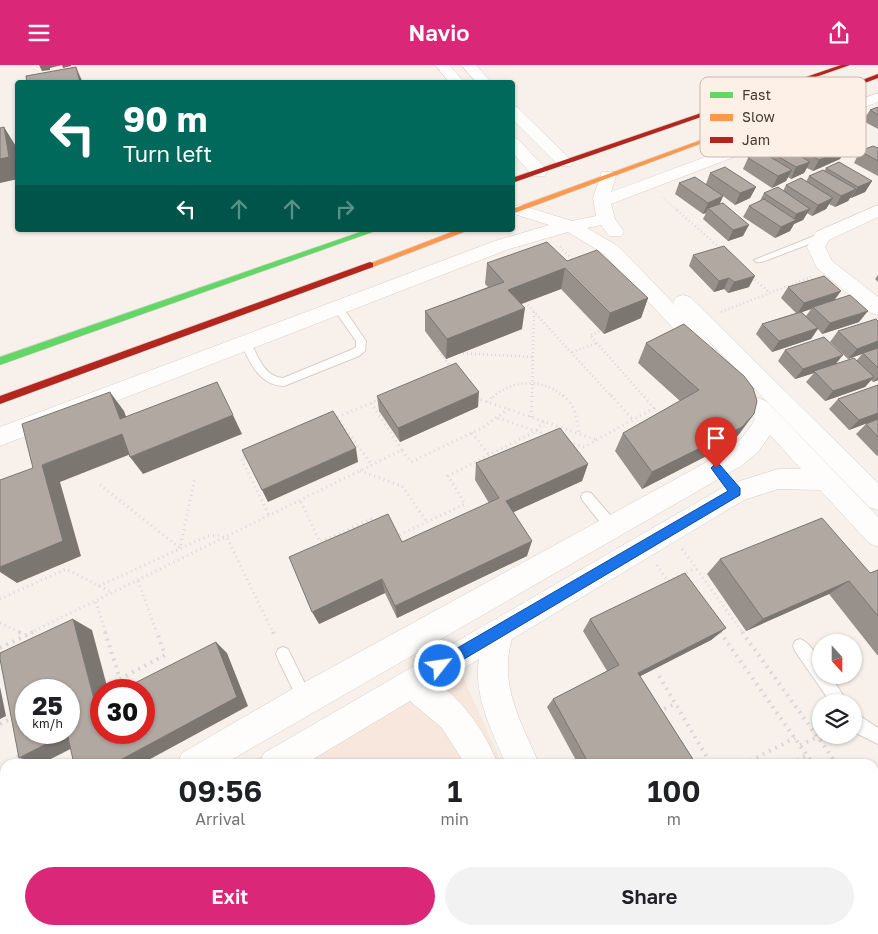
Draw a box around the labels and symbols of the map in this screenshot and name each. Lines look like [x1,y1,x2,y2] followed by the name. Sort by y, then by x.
[700,77,866,157] legend
[742,86,771,103] text: Fast
[742,108,775,125] text: Slow
[742,131,770,148] text: Jam
[695,417,737,468] pin
[812,634,862,684] north arrow
[413,639,465,691] position arrow
[90,679,155,744] speed limit sign: 30

